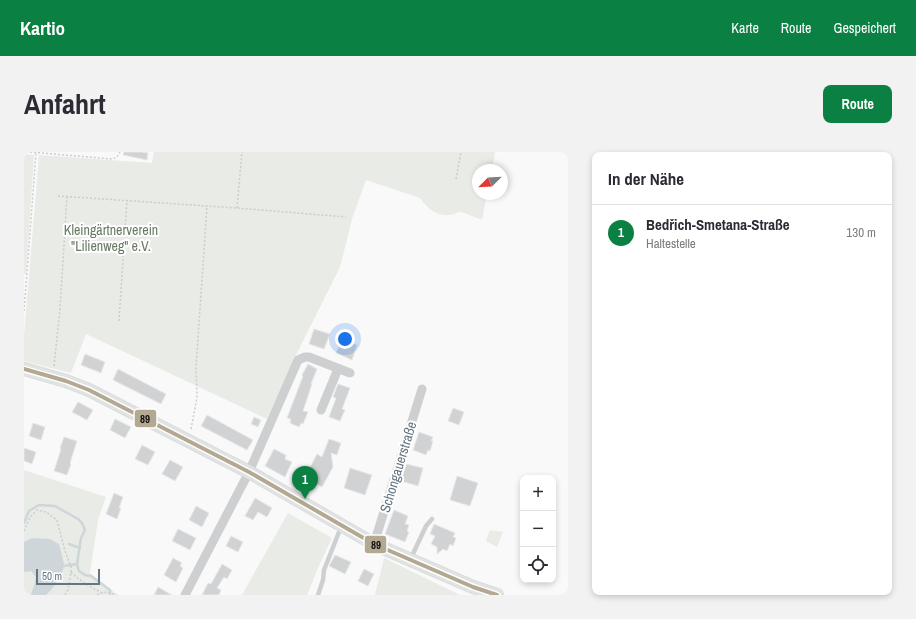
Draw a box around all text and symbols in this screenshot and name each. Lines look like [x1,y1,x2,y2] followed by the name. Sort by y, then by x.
[20,15,65,41] text: Kartio
[731,19,759,37] text: Karte
[781,19,811,37] text: Route
[833,19,896,37] text: Gespeichert
[24,85,106,123] text: Anfahrt
[823,85,892,123] button: Route
[472,164,508,200] north arrow
[608,167,684,190] text: In der Nähe
[646,214,790,235] text: Bedřich-Smetana-Straße
[64,221,158,255] park label: Kleingärtnerverein "Lilienweg" e.V.
[618,224,624,241] text: 1
[846,224,876,241] text: 130 m
[646,235,696,252] text: Haltestelle
[335,329,355,349] your location
[134,409,157,428] line badge: 89
[140,412,150,426] text: 89
[376,419,420,515] street label: Schongauerstraße
[292,466,318,499] pin: 1
[520,475,556,583] map controls
[520,475,556,511] button: +
[520,511,556,547] button: −
[364,535,387,554] line badge: 89
[371,538,381,552] text: 89
[520,547,556,583] button: locate
[36,567,100,586] scale bar
[42,569,62,583] text: 50 m

